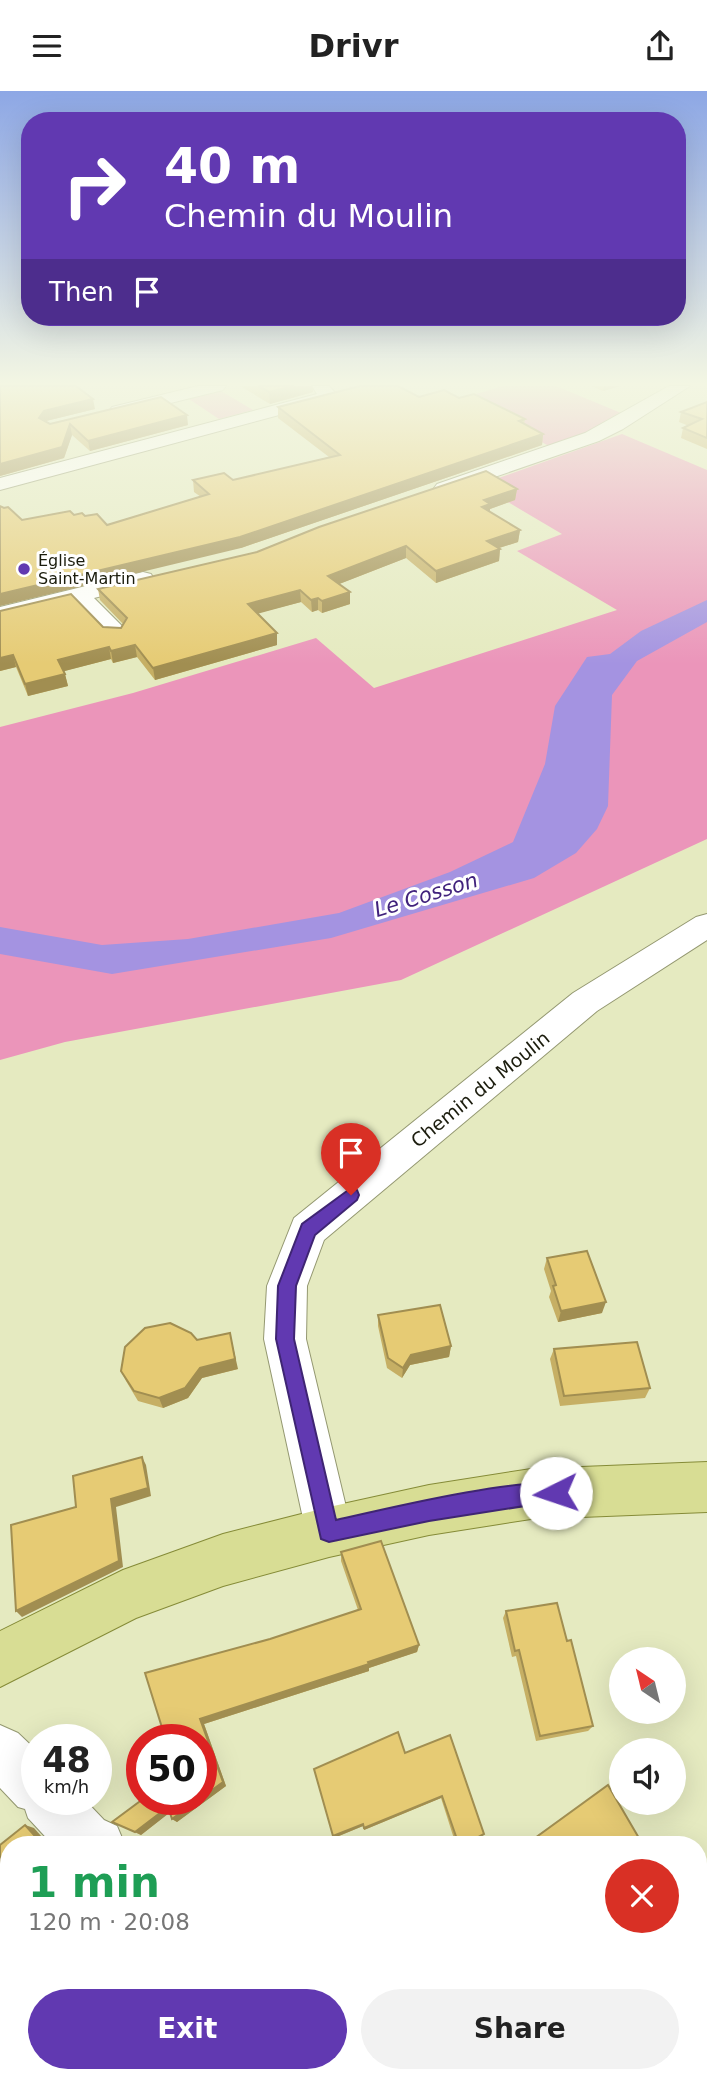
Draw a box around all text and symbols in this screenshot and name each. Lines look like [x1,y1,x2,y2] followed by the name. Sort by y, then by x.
[28,27,66,65] icon: menu
[309,27,398,65] text: Drivr
[641,27,679,65] icon: share
[164,138,300,195] text: 40 m
[49,140,140,231] icon: right
[164,197,453,235] text: Chemin du Moulin
[128,273,166,311] icon: arrive
[49,277,114,307] text: Then
[38,551,136,588] place label: Église Saint-Martin
[16,561,32,577] marker: Église Saint-Martin
[371,868,481,922] water label: Le Cosson
[406,1026,554,1152] street label: Chemin du Moulin
[321,1123,381,1195] pin
[332,1134,370,1172] icon: arrive
[519,1456,593,1530] position arrow
[609,1647,686,1724] north arrow
[609,1647,686,1815] map controls
[126,1724,217,1815] speed limit sign: 50
[609,1738,686,1815] button: sound
[42,1740,91,1780] text: 48
[44,1776,89,1797] text: km/h
[28,1858,160,1907] text: 1 min
[605,1859,679,1933] button: close
[28,1909,190,1935] text: 120 m · 20:08
[28,1989,347,2069] button: Exit
[361,1989,679,2069] button: Share

